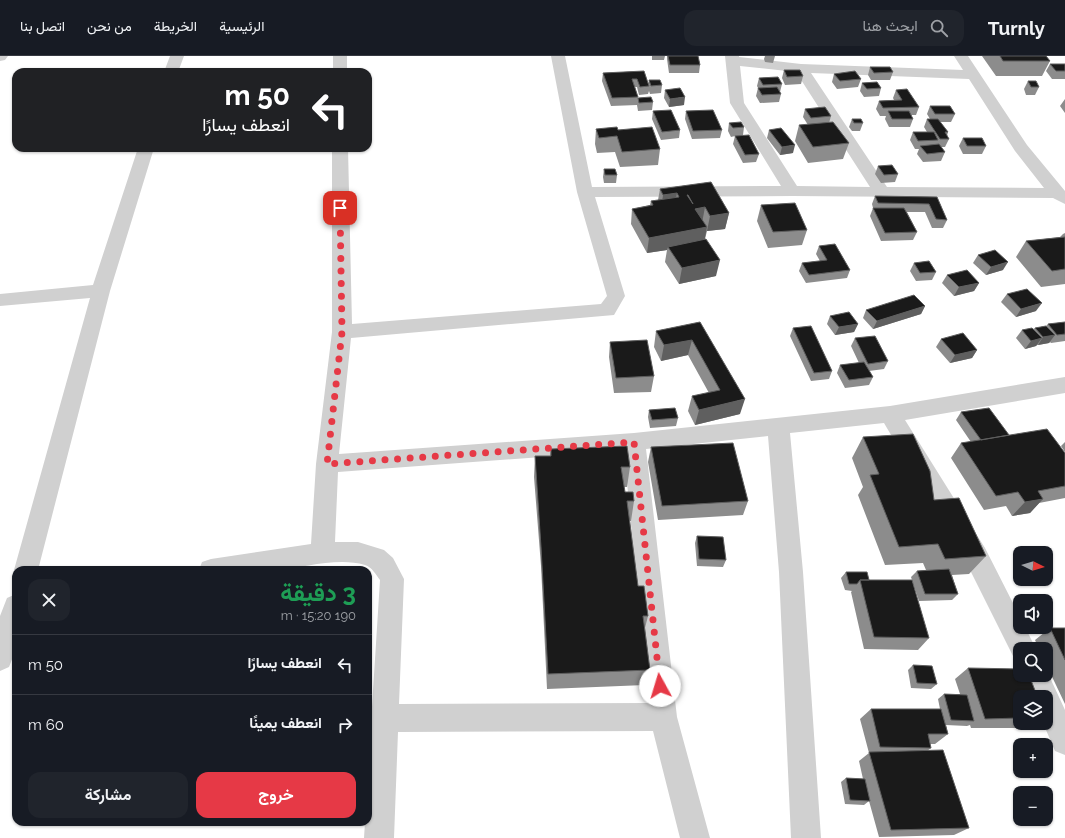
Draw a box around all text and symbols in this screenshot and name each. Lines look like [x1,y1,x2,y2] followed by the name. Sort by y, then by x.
[684,10,964,46] search box
[863,17,918,35] text: ابحث هنا
[928,17,950,39] icon: search
[988,17,1045,39] text: Turnly
[20,18,65,34] text: اتصل بنا
[87,18,132,34] text: من نحن
[154,18,197,34] text: الخريطة
[219,18,264,34] text: الرئيسية
[224,79,290,112] text: 50 m
[304,84,356,136] icon: left
[202,114,290,135] text: انعطف يسارًا
[323,191,357,225] pin
[329,197,351,219] icon: arrive
[1013,546,1053,586] north arrow
[1013,546,1053,826] map controls
[280,578,356,607] text: 3 دقيقة
[28,579,70,621] button: close
[1013,594,1053,634] button: sound
[281,608,356,623] text: 190 m · 15:20
[1013,642,1053,682] button: search
[247,654,322,672] text: انعطف يسارًا
[334,654,356,676] icon: left
[28,656,63,674] text: 50 m
[639,665,681,707] position arrow
[1013,690,1053,730] button: layers
[249,714,322,732] text: انعطف يمينًا
[334,714,356,736] icon: right
[28,716,64,734] text: 60 m
[1013,738,1053,778] button: +
[28,772,188,818] button: مشاركة
[196,772,356,818] button: خروج
[1013,786,1053,826] button: −

